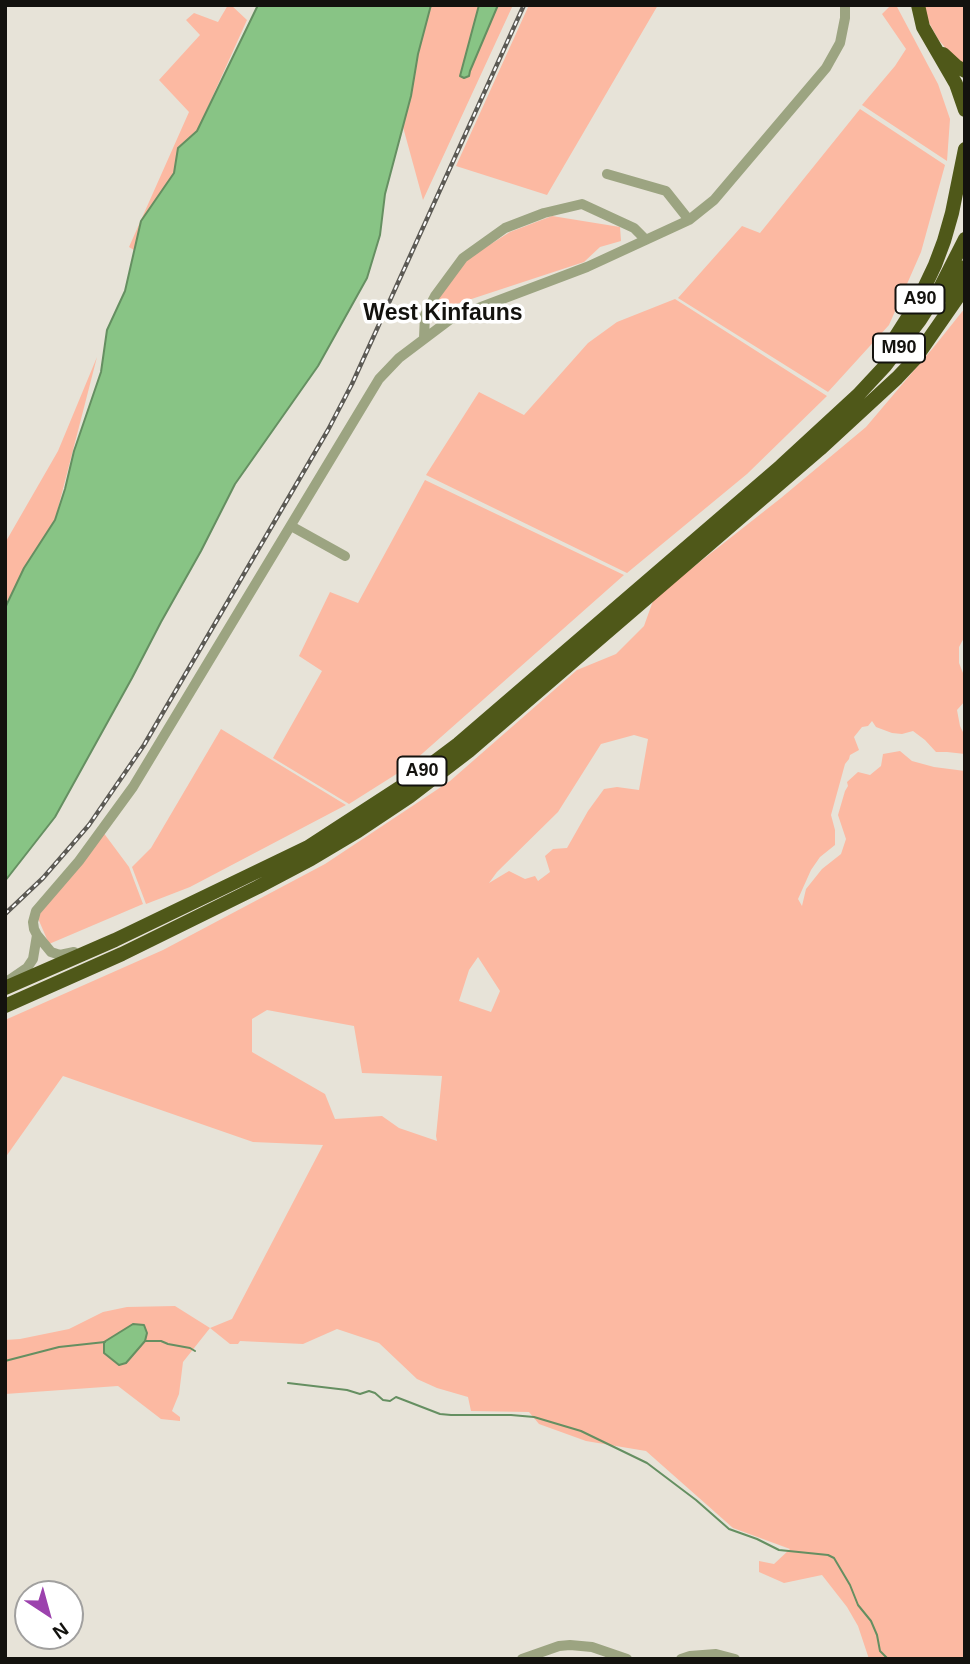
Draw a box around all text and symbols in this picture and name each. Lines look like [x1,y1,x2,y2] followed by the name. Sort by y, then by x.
[895,284,944,314] road number: A90
[363,300,523,328] district label: West Kinfauns
[873,334,925,362] road number: M90
[398,756,446,786] road number: A90
[14,1580,84,1650] north arrow
[49,1618,72,1643] text: N

